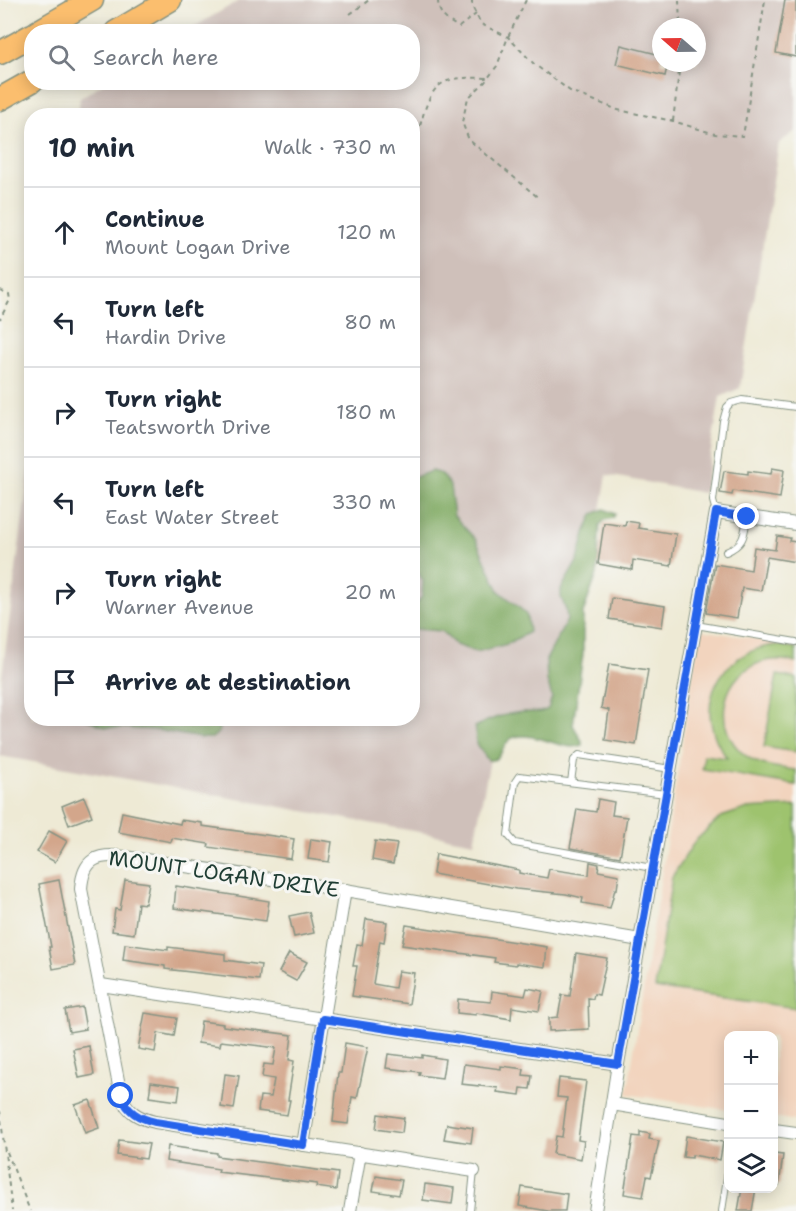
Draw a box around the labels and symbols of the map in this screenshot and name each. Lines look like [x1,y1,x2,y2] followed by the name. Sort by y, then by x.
[652,18,706,72] north arrow
[733,503,759,529] route end
[107,844,341,904] street label: MOUNT LOGAN DRIVE
[107,1082,133,1108] route start

